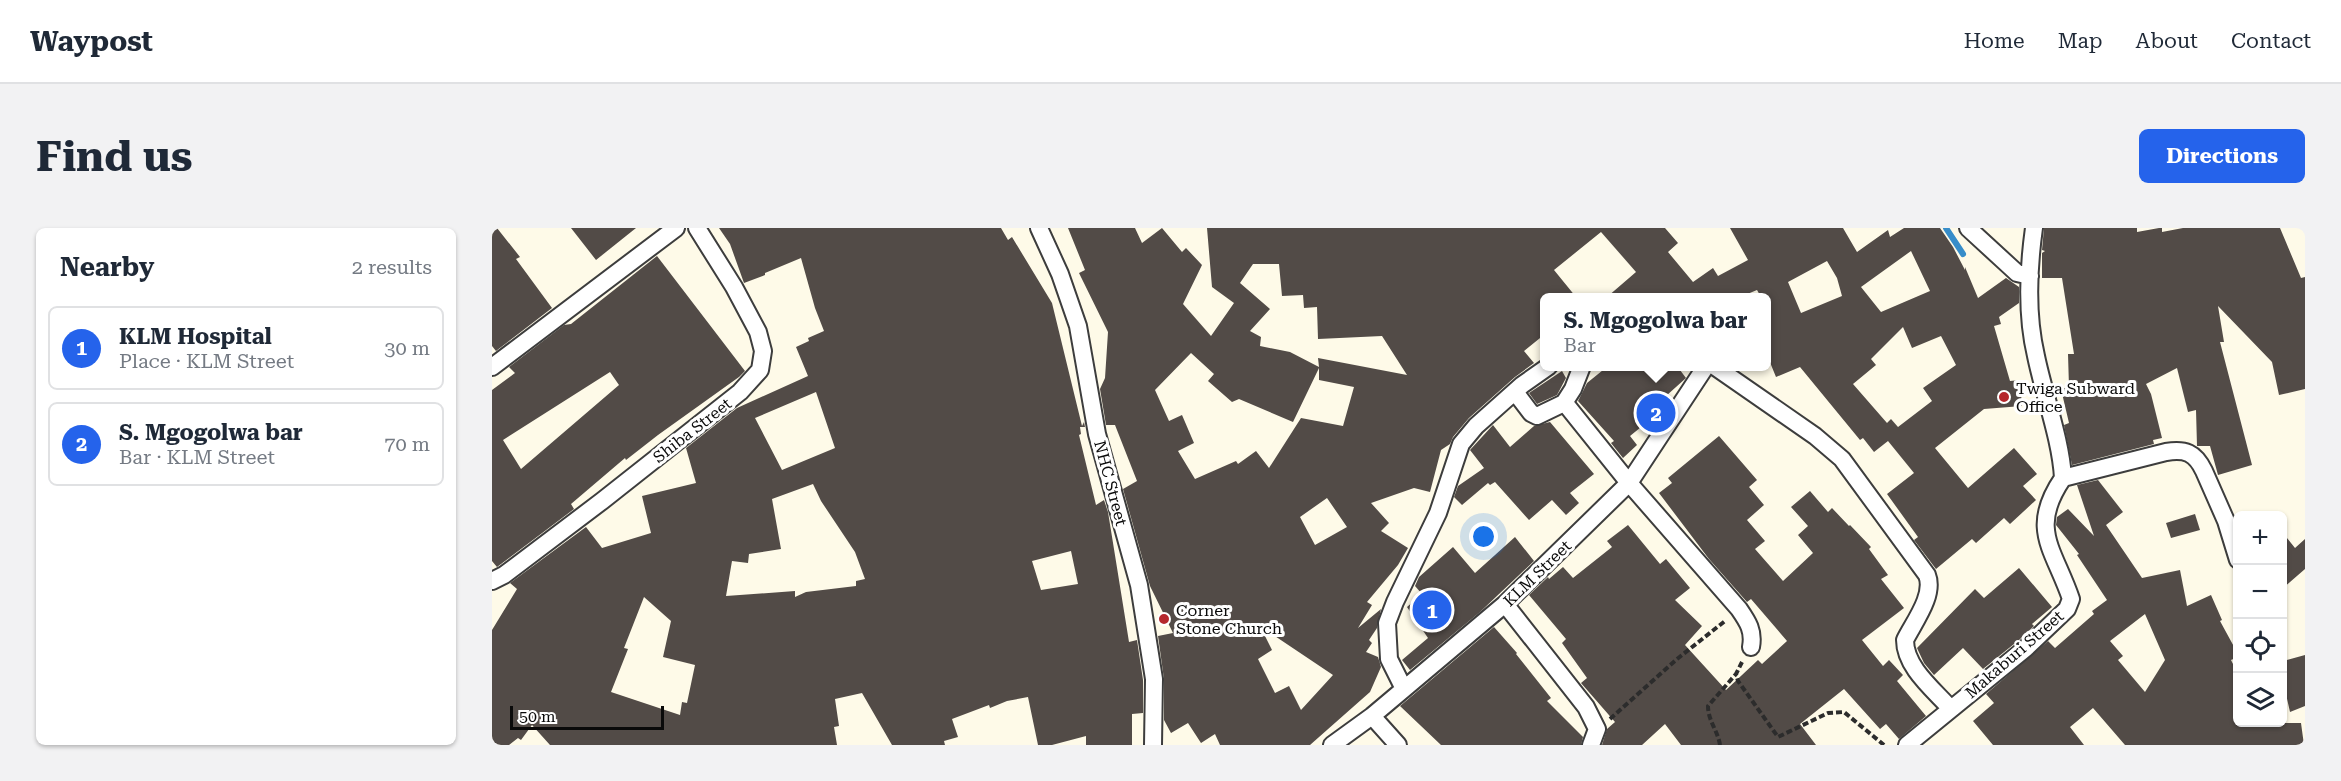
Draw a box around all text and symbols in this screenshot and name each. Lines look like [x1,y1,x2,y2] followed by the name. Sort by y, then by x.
[30,25,153,58] text: Waypost
[1964,29,2025,53] text: Home
[2058,29,2103,53] text: Map
[2136,29,2198,53] text: About
[2231,29,2311,53] text: Contact
[2139,129,2305,183] button: Directions
[36,132,193,181] text: Find us
[60,252,154,282] text: Nearby
[352,255,432,279] text: 2 results
[1540,293,1771,371] popup
[1564,308,1747,333] text: S. Mgogolwa bar
[119,324,272,349] text: KLM Hospital
[1564,333,1596,357] text: Bar
[76,336,87,360] text: 1
[384,336,430,360] text: 30 m
[119,349,294,373] text: Place · KLM Street
[2016,379,2135,416] place label: Twiga Subward Office
[1636,390,1676,435] pin: 2
[1997,390,2011,404] marker: Twiga Subward Office
[649,394,735,467] street label: Shiba Street
[119,420,303,445] text: S. Mgogolwa bar
[76,432,87,456] text: 2
[384,432,430,456] text: 70 m
[1090,438,1131,528] street label: NHC Street
[119,445,275,469] text: Bar · KLM Street
[2233,511,2287,727] map controls
[2233,511,2287,565] button: +
[1469,522,1498,551] your location
[1500,536,1575,610] street label: KLM Street
[2233,565,2287,619] button: −
[1412,588,1452,632] pin: 1
[1176,601,1282,638] place label: Corner Stone Church
[1961,607,2067,702] street label: Makaburi Street
[1157,612,1171,626] marker: Corner Stone Church
[2233,619,2287,673] button: locate
[2233,673,2287,727] button: layers
[510,703,664,730] scale bar
[519,707,556,726] text: 50 m

